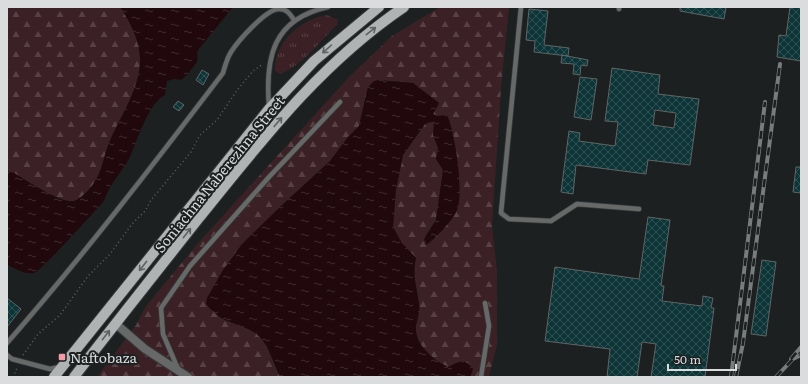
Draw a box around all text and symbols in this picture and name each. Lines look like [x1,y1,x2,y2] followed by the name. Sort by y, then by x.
[365,27,376,36] one-way arrow
[322,45,332,54] one-way arrow
[149,91,289,257] street label: Soniachna Naberezhna Street
[274,117,283,127] one-way arrow
[183,228,191,239] one-way arrow
[139,260,148,271] one-way arrow
[102,330,111,341] one-way arrow
[668,346,736,372] scale bar
[70,347,137,367] place label: Naftobaza
[674,350,701,368] text: 50 m
[57,352,67,362] marker: Naftobaza

